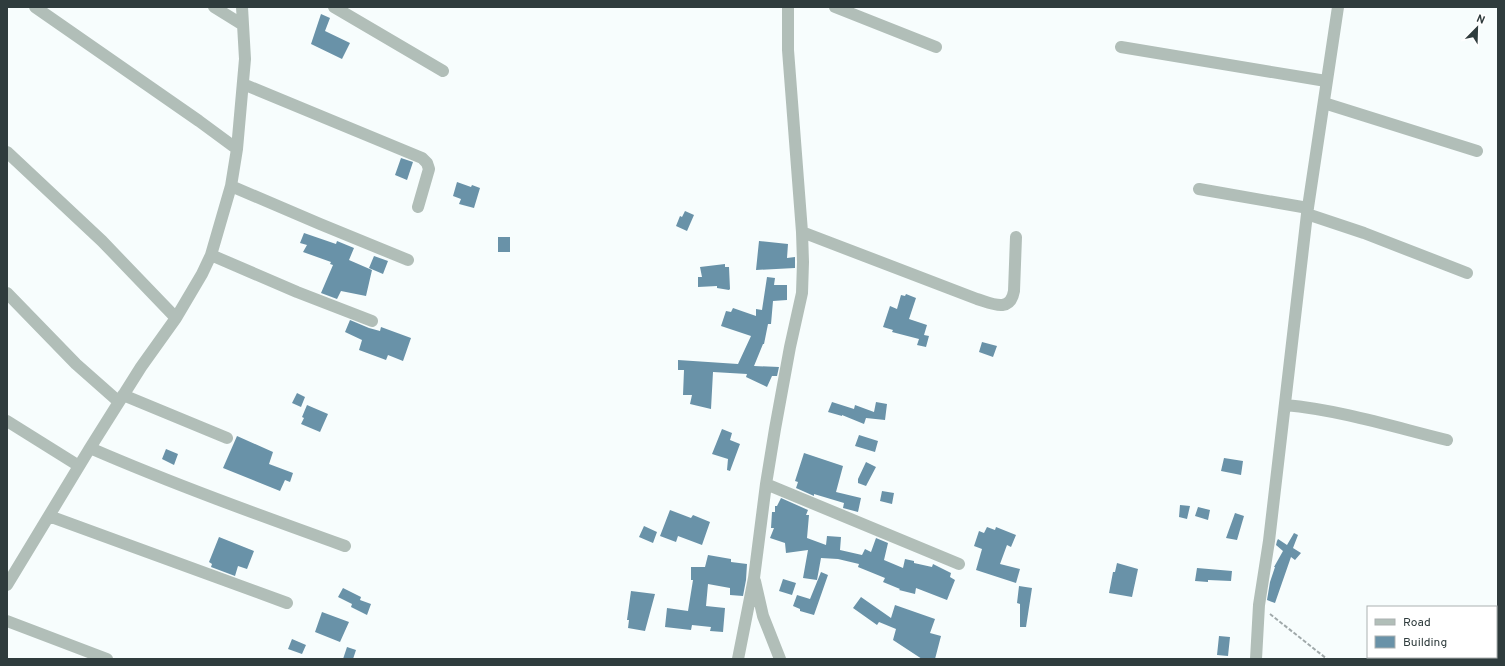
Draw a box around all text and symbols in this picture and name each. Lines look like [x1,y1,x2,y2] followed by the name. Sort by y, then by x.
[1457,8,1497,48] north arrow
[1474,12,1487,28] text: N
[1367,606,1497,658] legend
[1403,615,1431,631] text: Road
[1403,635,1447,651] text: Building

